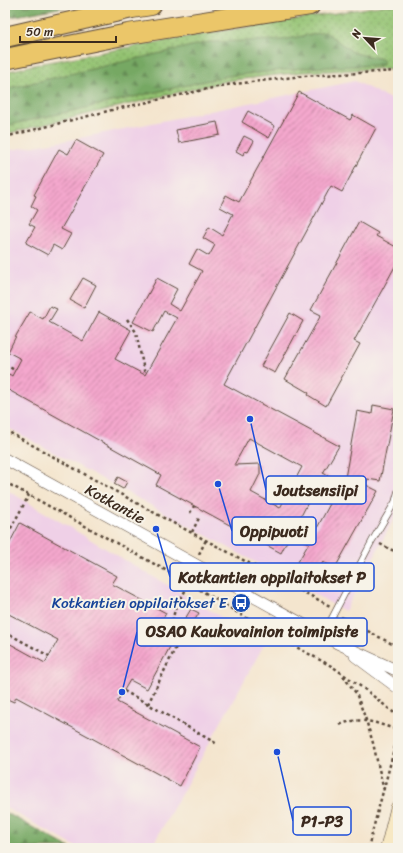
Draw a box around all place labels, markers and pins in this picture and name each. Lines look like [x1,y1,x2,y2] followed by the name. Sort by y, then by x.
[266,476,366,504] callout: Joutsensiipi
[232,517,316,545] callout: Oppipuoti
[170,563,374,591] callout: Kotkantien oppilaitokset P
[52,590,229,616] place label: Kotkantien oppilaitokset E
[230,592,252,614] bus stop icon: Kotkantien oppilaitokset E
[137,618,367,646] callout: OSAO Kaukovainion toimipiste
[293,807,351,835] callout: P1-P3

